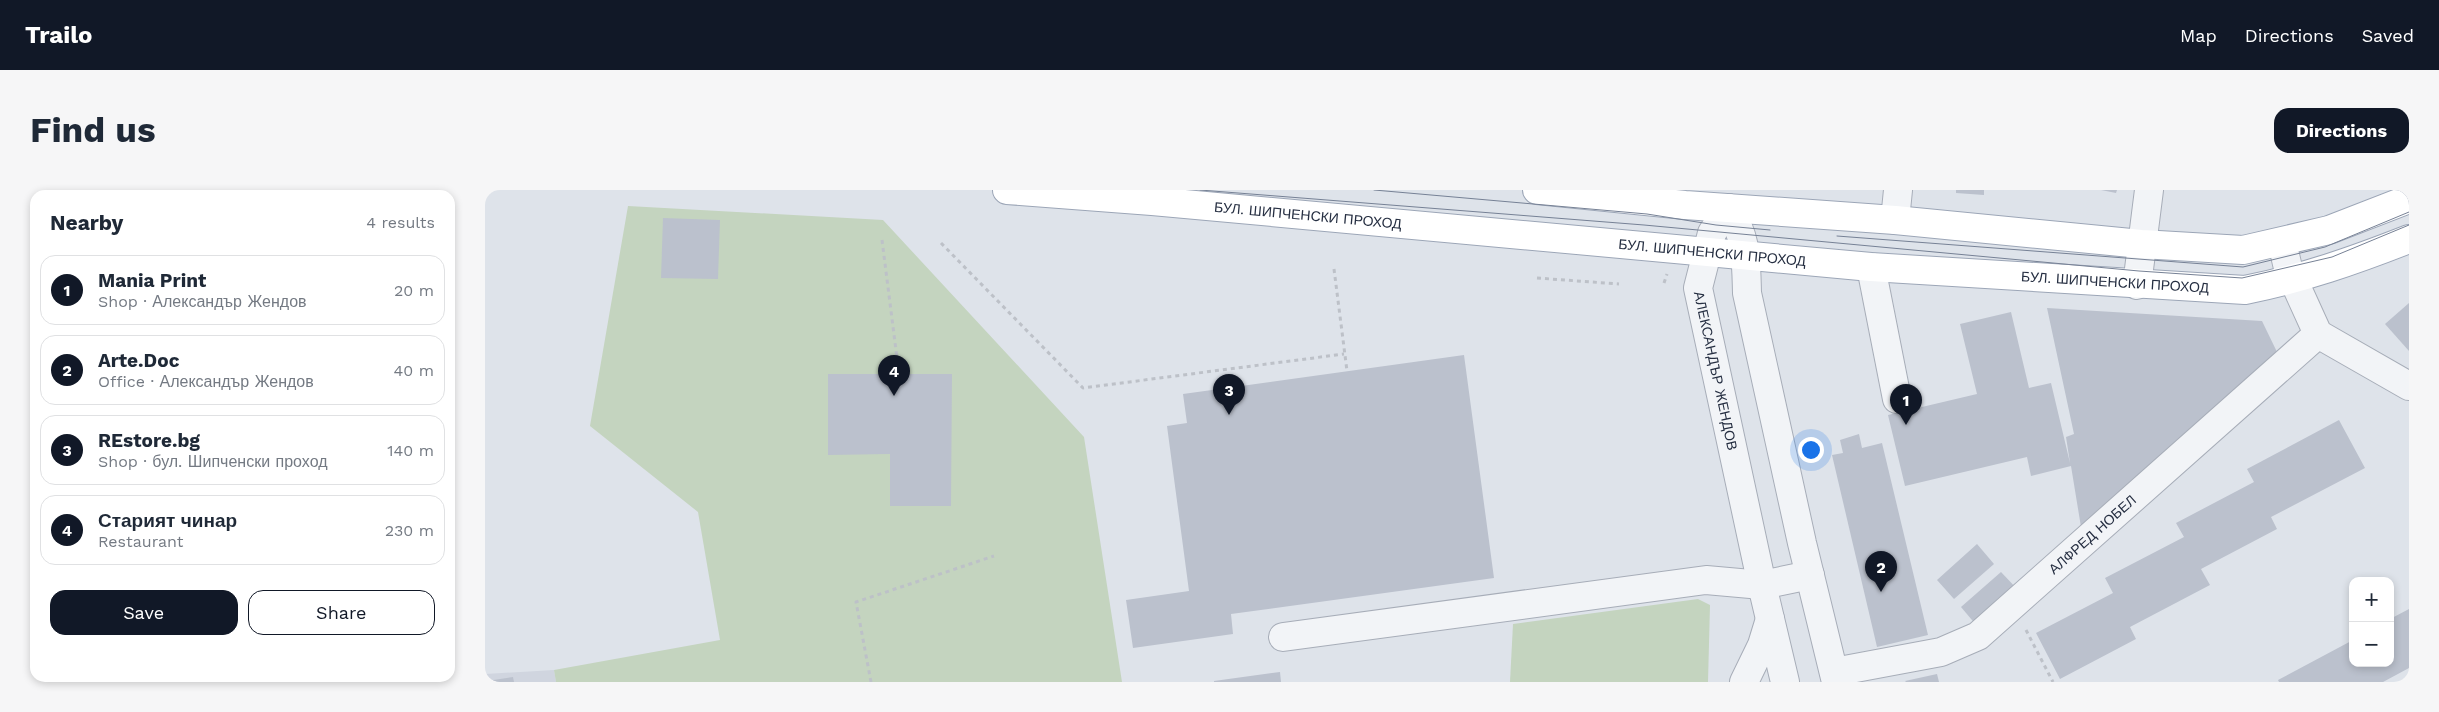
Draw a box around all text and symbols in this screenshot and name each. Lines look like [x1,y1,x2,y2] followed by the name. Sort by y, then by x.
[25,21,92,49] text: Trailo
[2180,25,2217,46] text: Map
[2245,25,2334,46] text: Directions
[2362,25,2414,46] text: Saved
[2274,108,2409,153] button: Directions
[30,109,156,151] text: Find us
[1213,199,1403,232] street label: БУЛ. ШИПЧЕНСКИ ПРОХОД
[50,210,123,235] text: Nearby
[366,213,435,232] text: 4 results
[1618,236,1807,269] street label: БУЛ. ШИПЧЕНСКИ ПРОХОД
[2021,268,2210,296] street label: БУЛ. ШИПЧЕНСКИ ПРОХОД
[98,269,206,292] text: Mania Print
[64,281,70,300] text: 1
[394,281,434,300] text: 20 m
[1691,290,1741,452] street label: АЛЕКСАНДЪР ЖЕНДОВ
[98,292,307,311] text: Shop · Александър Жендов
[98,349,179,372] text: Arte.Doc
[878,355,910,396] pin: 4
[62,361,72,380] text: 2
[394,361,434,380] text: 40 m
[98,372,314,391] text: Office · Александър Жендов
[1213,374,1245,415] pin: 3
[1890,384,1922,425] pin: 1
[98,429,200,452] text: REstore.bg
[1798,437,1824,463] your location
[62,441,72,460] text: 3
[387,441,434,460] text: 140 m
[98,452,328,471] text: Shop · бул. Шипченски проход
[2045,492,2139,577] street label: АЛФРЕД НОБЕЛ
[98,509,237,532] text: Старият чинар
[62,521,72,540] text: 4
[385,521,434,540] text: 230 m
[98,532,184,551] text: Restaurant
[1865,551,1897,592] pin: 2
[2349,577,2394,667] map controls
[2349,577,2394,622] button: +
[50,590,238,635] button: Save
[248,590,435,635] button: Share
[2349,622,2394,667] button: −

